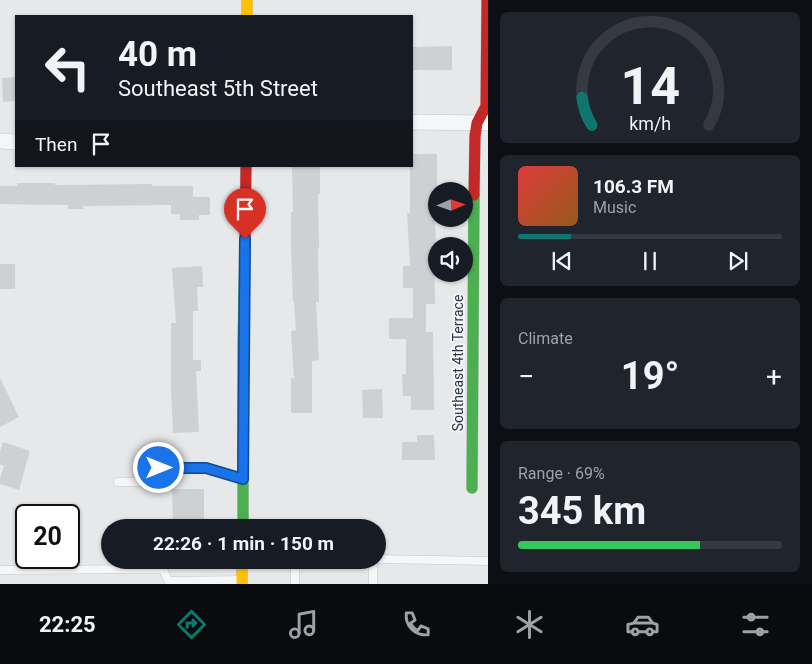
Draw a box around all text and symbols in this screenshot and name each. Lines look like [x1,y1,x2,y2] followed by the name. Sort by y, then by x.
[118,34,197,75] text: 40 m
[35,35,100,100] icon: left
[620,56,680,117] text: 14
[118,76,318,101] text: Southeast 5th Street
[629,113,671,134] text: km/h
[87,130,115,158] icon: arrive
[35,133,77,156] text: Then
[593,175,674,198] text: 106.3 FM
[428,182,472,228] north arrow
[428,182,473,282] map controls
[224,188,266,239] pin
[231,195,259,223] icon: arrive
[593,198,636,217] text: Music
[428,237,473,282] button: sound
[548,247,576,275] icon: previous
[636,247,664,275] icon: pause
[724,247,752,275] icon: next
[450,295,466,431] street label: Southeast 4th Terrace
[518,329,573,348] text: Climate
[621,354,679,398] text: 19°
[518,360,534,393] text: −
[766,360,782,393] text: +
[132,441,184,493] position arrow
[518,464,605,483] text: Range · 69%
[518,489,646,533] text: 345 km
[15,504,80,569] speed limit sign: 20
[153,532,334,555] text: 22:26 · 1 min · 150 m
[174,607,209,642] icon: directions
[286,607,321,642] icon: music
[399,607,434,642] icon: phone
[512,607,547,642] icon: climate
[625,607,660,642] icon: car
[738,607,773,642] icon: filters
[39,612,96,637] text: 22:25

